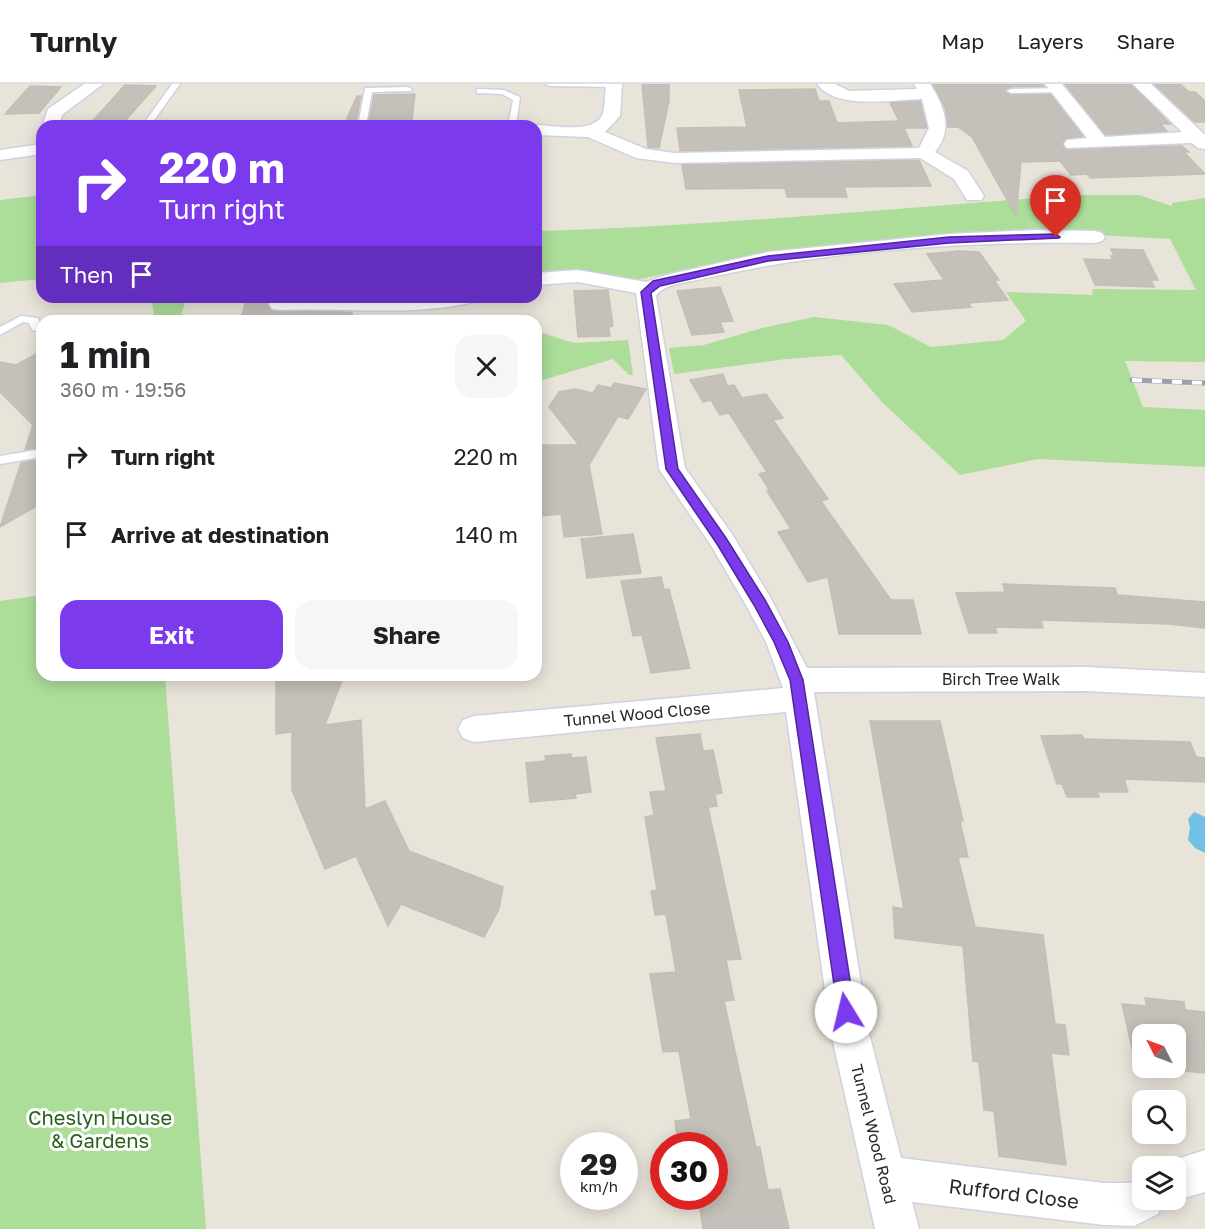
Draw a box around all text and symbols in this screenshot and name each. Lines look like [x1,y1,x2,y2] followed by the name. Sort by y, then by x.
[30,25,117,58] text: Turnly
[941,28,984,54] text: Map
[1017,28,1084,54] text: Layers
[1117,28,1175,54] text: Share
[159,142,285,192] text: 220 m
[60,144,138,222] icon: right
[1030,175,1081,237] pin
[1039,184,1072,217] icon: arrive
[159,193,285,225] text: Turn right
[125,258,158,291] icon: arrive
[60,261,113,288] text: Then
[60,333,151,376] text: 1 min
[455,335,518,398] button: close
[60,377,186,401] text: 360 m · 19:56
[60,440,93,473] icon: right
[111,443,215,470] text: Turn right
[454,443,518,470] text: 220 m
[60,518,93,551] icon: arrive
[111,521,329,548] text: Arrive at destination
[455,521,518,548] text: 140 m
[60,600,283,669] button: Exit
[295,600,518,669] button: Share
[942,669,1060,689] street label: Birch Tree Walk
[563,698,711,730] street label: Tunnel Wood Close
[814,980,878,1044] position arrow
[1132,1024,1186,1078] north arrow
[1132,1024,1186,1210] map controls
[847,1062,901,1206] street label: Tunnel Wood Road
[1132,1090,1186,1144] button: search
[28,1105,172,1152] park label: Cheslyn House & Gardens
[650,1132,728,1210] speed limit sign: 30
[580,1146,618,1182] text: 29
[1132,1156,1186,1210] button: layers
[948,1173,1080,1213] street label: Rufford Close
[580,1177,618,1195] text: km/h

